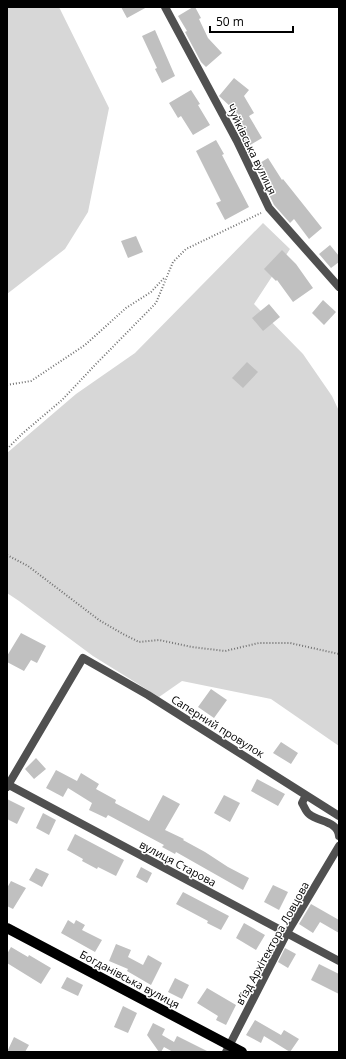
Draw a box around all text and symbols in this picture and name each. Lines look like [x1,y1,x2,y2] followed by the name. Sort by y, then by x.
[210,8,293,34] scale bar
[216,13,244,30] text: 50 m
[223,101,281,197] street label: Чуйківська вулиця
[169,691,268,761] street label: Саперний провулок
[137,836,219,890] street label: вулиця Старова
[232,879,312,1007] street label: в’їзд Архітектора Ловцова
[77,946,183,1012] street label: Богданівська вулиця

